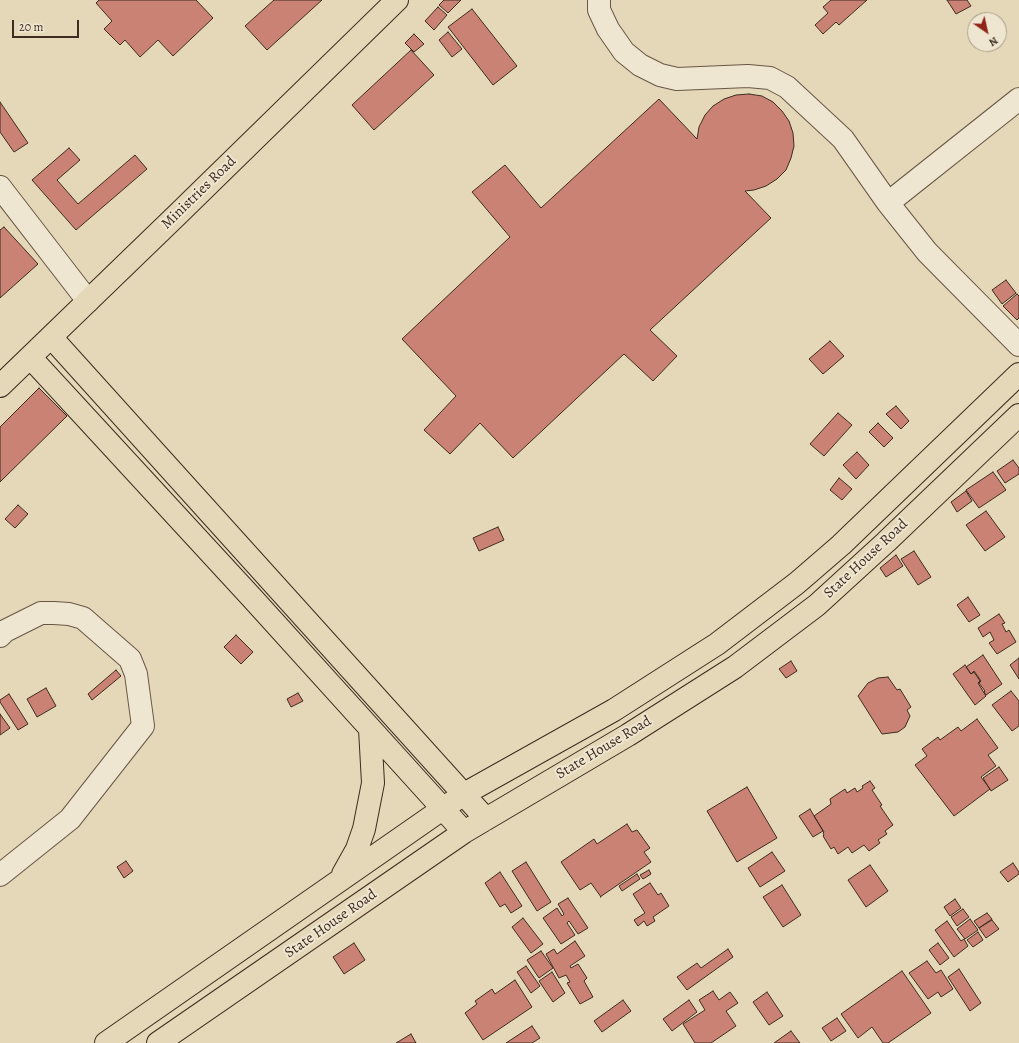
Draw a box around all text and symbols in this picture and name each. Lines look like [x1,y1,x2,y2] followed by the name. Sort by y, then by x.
[14,12,81,38] scale bar
[967,12,1007,52] north arrow
[19,19,43,35] text: 20 m
[986,33,1001,50] text: N
[158,153,240,233] street label: Ministries Road
[820,516,912,602] street label: State House Road
[553,712,655,784] street label: State House Road
[282,886,380,962] street label: State House Road

